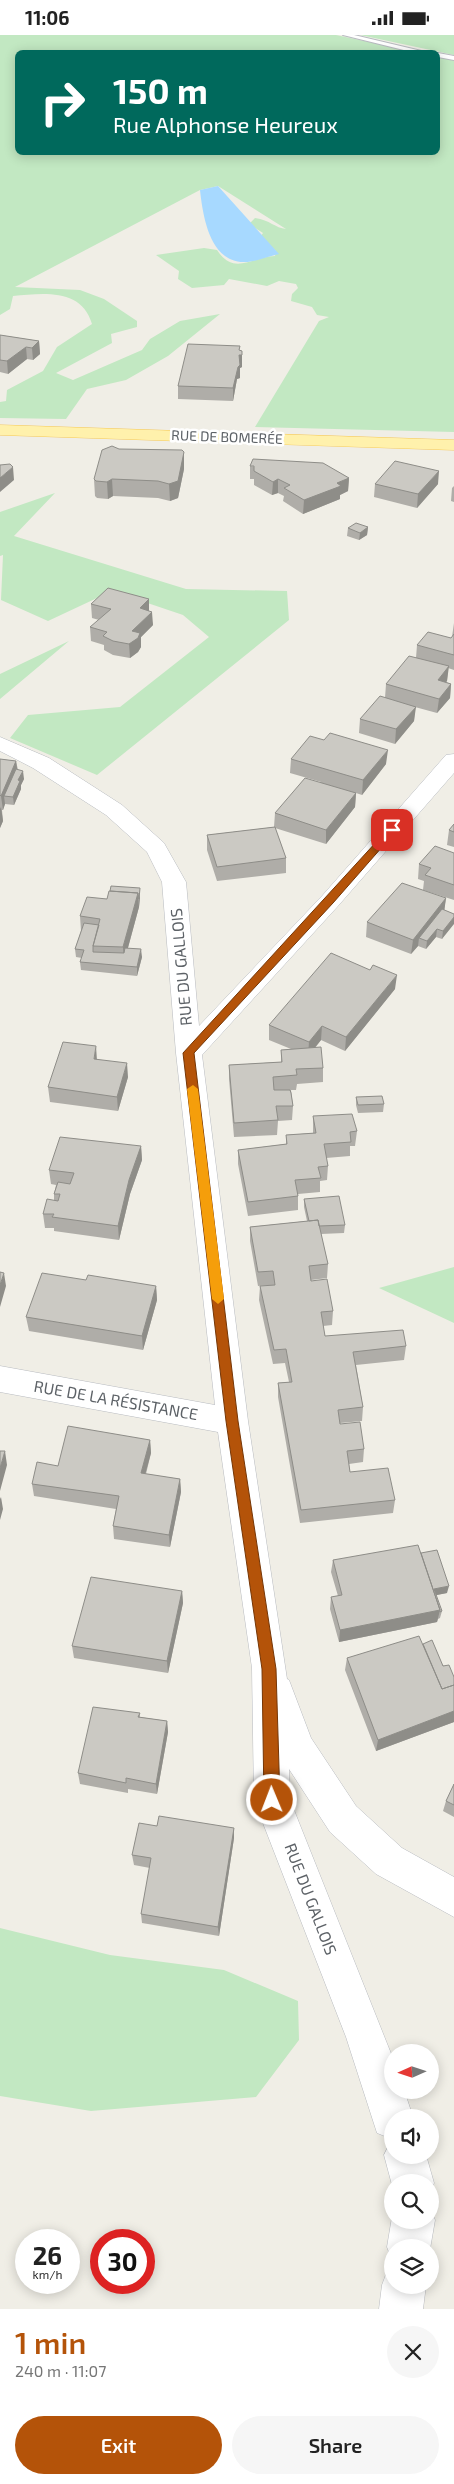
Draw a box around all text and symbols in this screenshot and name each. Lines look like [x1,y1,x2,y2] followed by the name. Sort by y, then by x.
[25,6,70,29] text: 11:06
[113,69,208,111] text: 150 m
[30,70,95,135] icon: right
[113,111,338,137] text: Rue Alphonse Heureux
[171,426,283,447] street label: RUE DE BOMERÉE
[371,809,413,851] pin
[378,816,406,844] icon: arrive
[166,907,195,1027] street label: RUE DU GALLOIS
[33,1376,200,1423] street label: RUE DE LA RÉSISTANCE
[245,1773,297,1825] position arrow
[281,1840,341,1957] street label: RUE DU GALLOIS
[384,2044,439,2099] north arrow
[384,2044,439,2294] map controls
[384,2109,439,2164] button: sound
[384,2174,439,2229] button: search
[90,2229,155,2294] speed limit sign: 30
[384,2239,439,2294] button: layers
[33,2240,62,2270] text: 26
[33,2267,62,2281] text: km/h
[15,2324,86,2360] text: 1 min
[387,2326,439,2378] button: close
[15,2361,106,2380] text: 240 m · 11:07
[15,2416,222,2474] button: Exit
[232,2416,439,2474] button: Share

